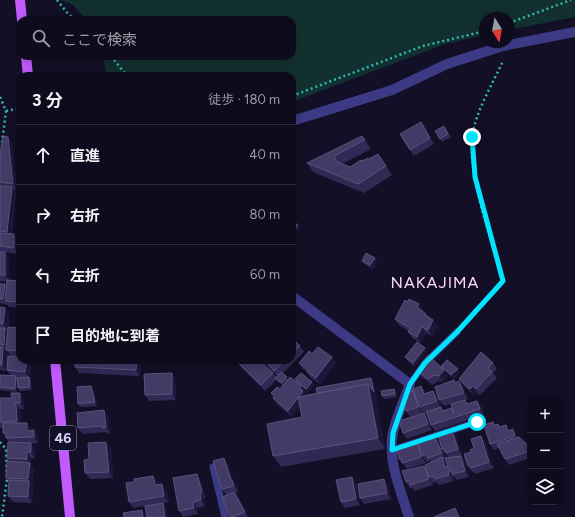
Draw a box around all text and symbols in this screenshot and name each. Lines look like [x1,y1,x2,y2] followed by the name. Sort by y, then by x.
[479,12,515,48] north arrow
[16,16,296,60] search box
[30,27,52,49] icon: search
[62,31,137,49] text: ここで検索
[32,90,63,110] text: 3 分
[208,92,280,107] text: 徒歩 · 180 m
[463,128,481,146] route end
[32,144,54,166] icon: ahead
[70,147,100,165] text: 直進
[249,147,280,162] text: 40 m
[32,204,54,226] icon: right
[70,207,100,225] text: 右折
[249,207,280,222] text: 80 m
[32,264,54,286] icon: left
[70,267,100,285] text: 左折
[250,267,280,282] text: 60 m
[391,273,479,292] district label: NAKAJIMA
[32,324,54,346] icon: arrive
[70,327,160,345] text: 目的地に到着
[527,397,563,505] map controls
[527,397,563,433] button: +
[468,413,486,431] route start
[50,426,76,450] road number: 46
[527,433,563,469] button: −
[527,469,563,505] button: layers

